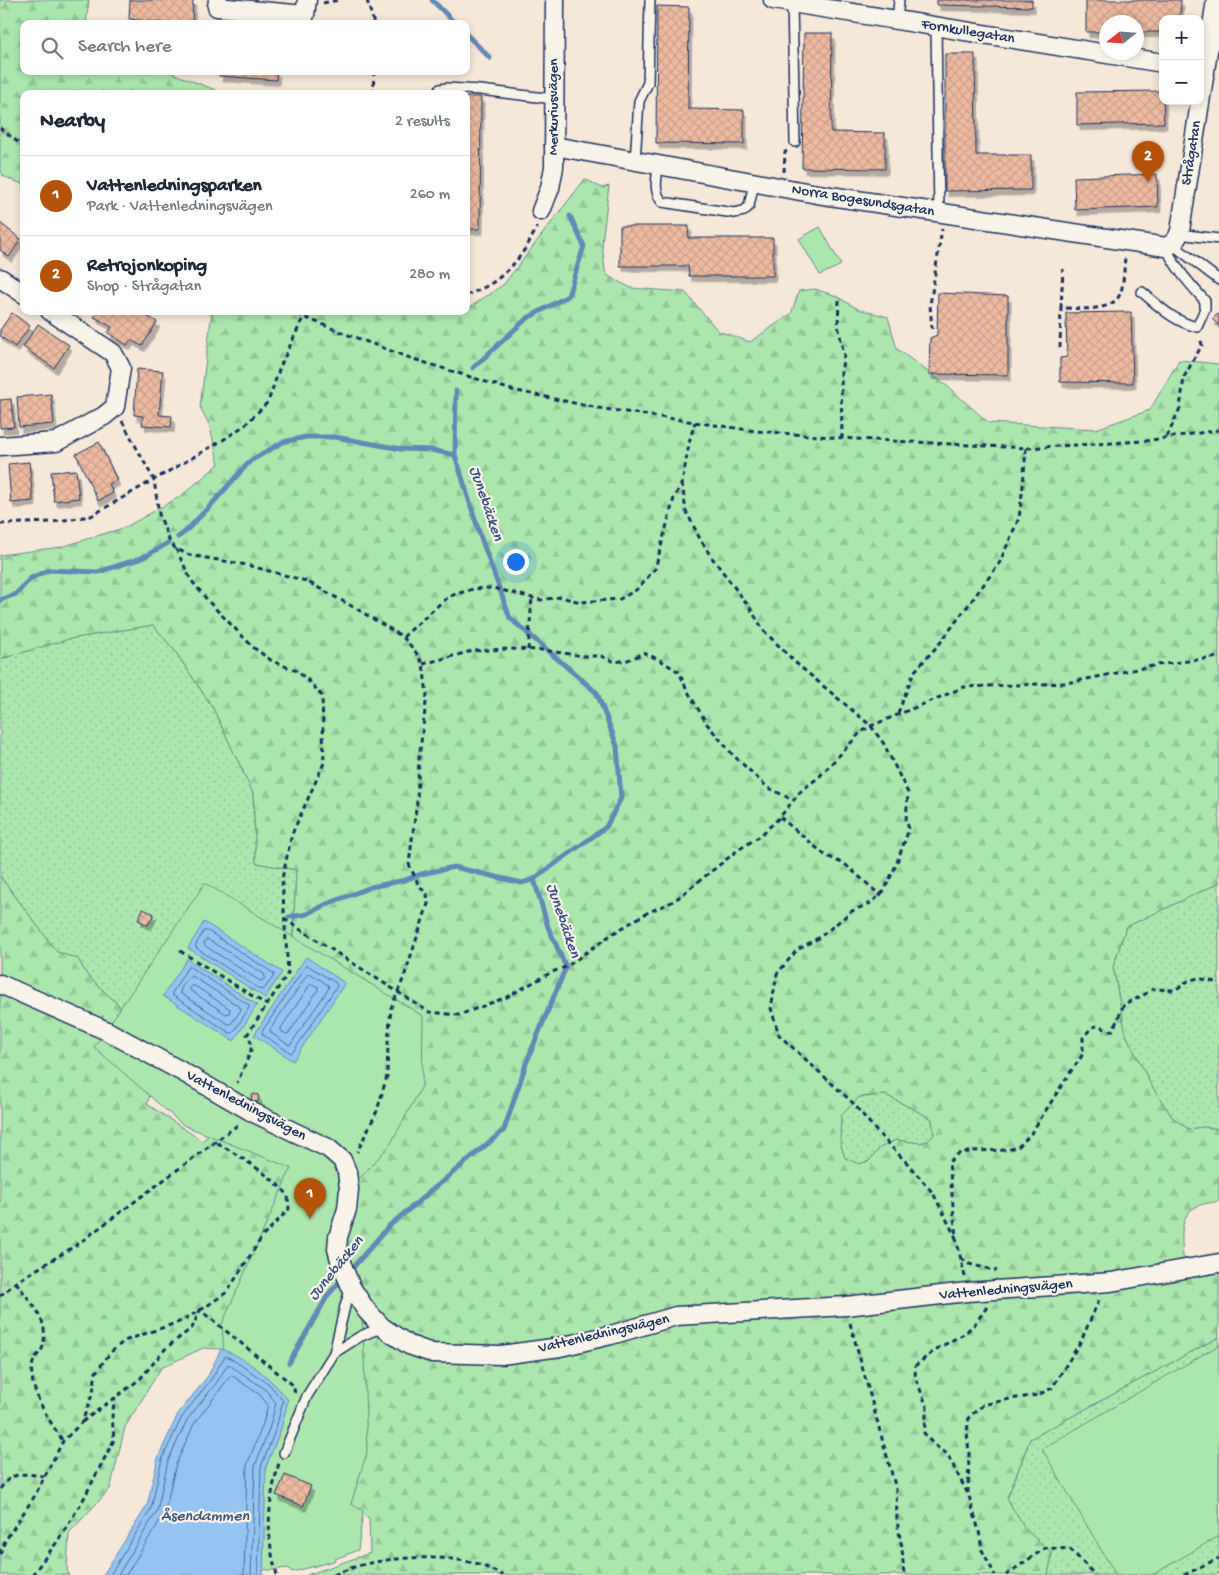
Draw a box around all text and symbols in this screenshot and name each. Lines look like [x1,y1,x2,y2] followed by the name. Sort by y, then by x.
[1099,15,1144,60] north arrow
[1159,15,1204,105] map controls
[1159,15,1204,60] button: +
[919,16,1016,48] street label: Fornkullegatan
[20,20,470,75] search box
[38,34,66,62] icon: search
[78,36,172,59] text: Search here
[545,59,563,155] street label: Merkuriusvägen
[1159,60,1204,105] button: −
[40,110,105,135] text: Nearby
[395,113,450,132] text: 2 results
[1178,119,1206,187] street label: Strågatan
[1132,141,1164,182] pin: 2
[87,175,262,198] text: Vattenledningsparken
[790,181,936,221] street label: Norra Bogesundsgatan
[53,186,59,205] text: 1
[410,186,450,205] text: 260 m
[87,198,273,217] text: Park · Vattenledningsvägen
[87,255,207,278] text: Retrojonkoping
[52,266,60,285] text: 2
[409,266,450,285] text: 280 m
[87,278,201,297] text: Shop · Strågatan
[463,464,507,544] water label: Junebäcken
[503,549,529,575] your location
[540,881,584,961] water label: Junebäcken
[182,1066,309,1145] street label: Vattenledningsvägen
[294,1178,326,1219] pin: 1
[305,1233,369,1305] water label: Junebäcken
[938,1275,1073,1305] street label: Vattenledningsvägen
[536,1310,671,1358] street label: Vattenledningsvägen
[161,1507,249,1527] water label: Åsendammen

